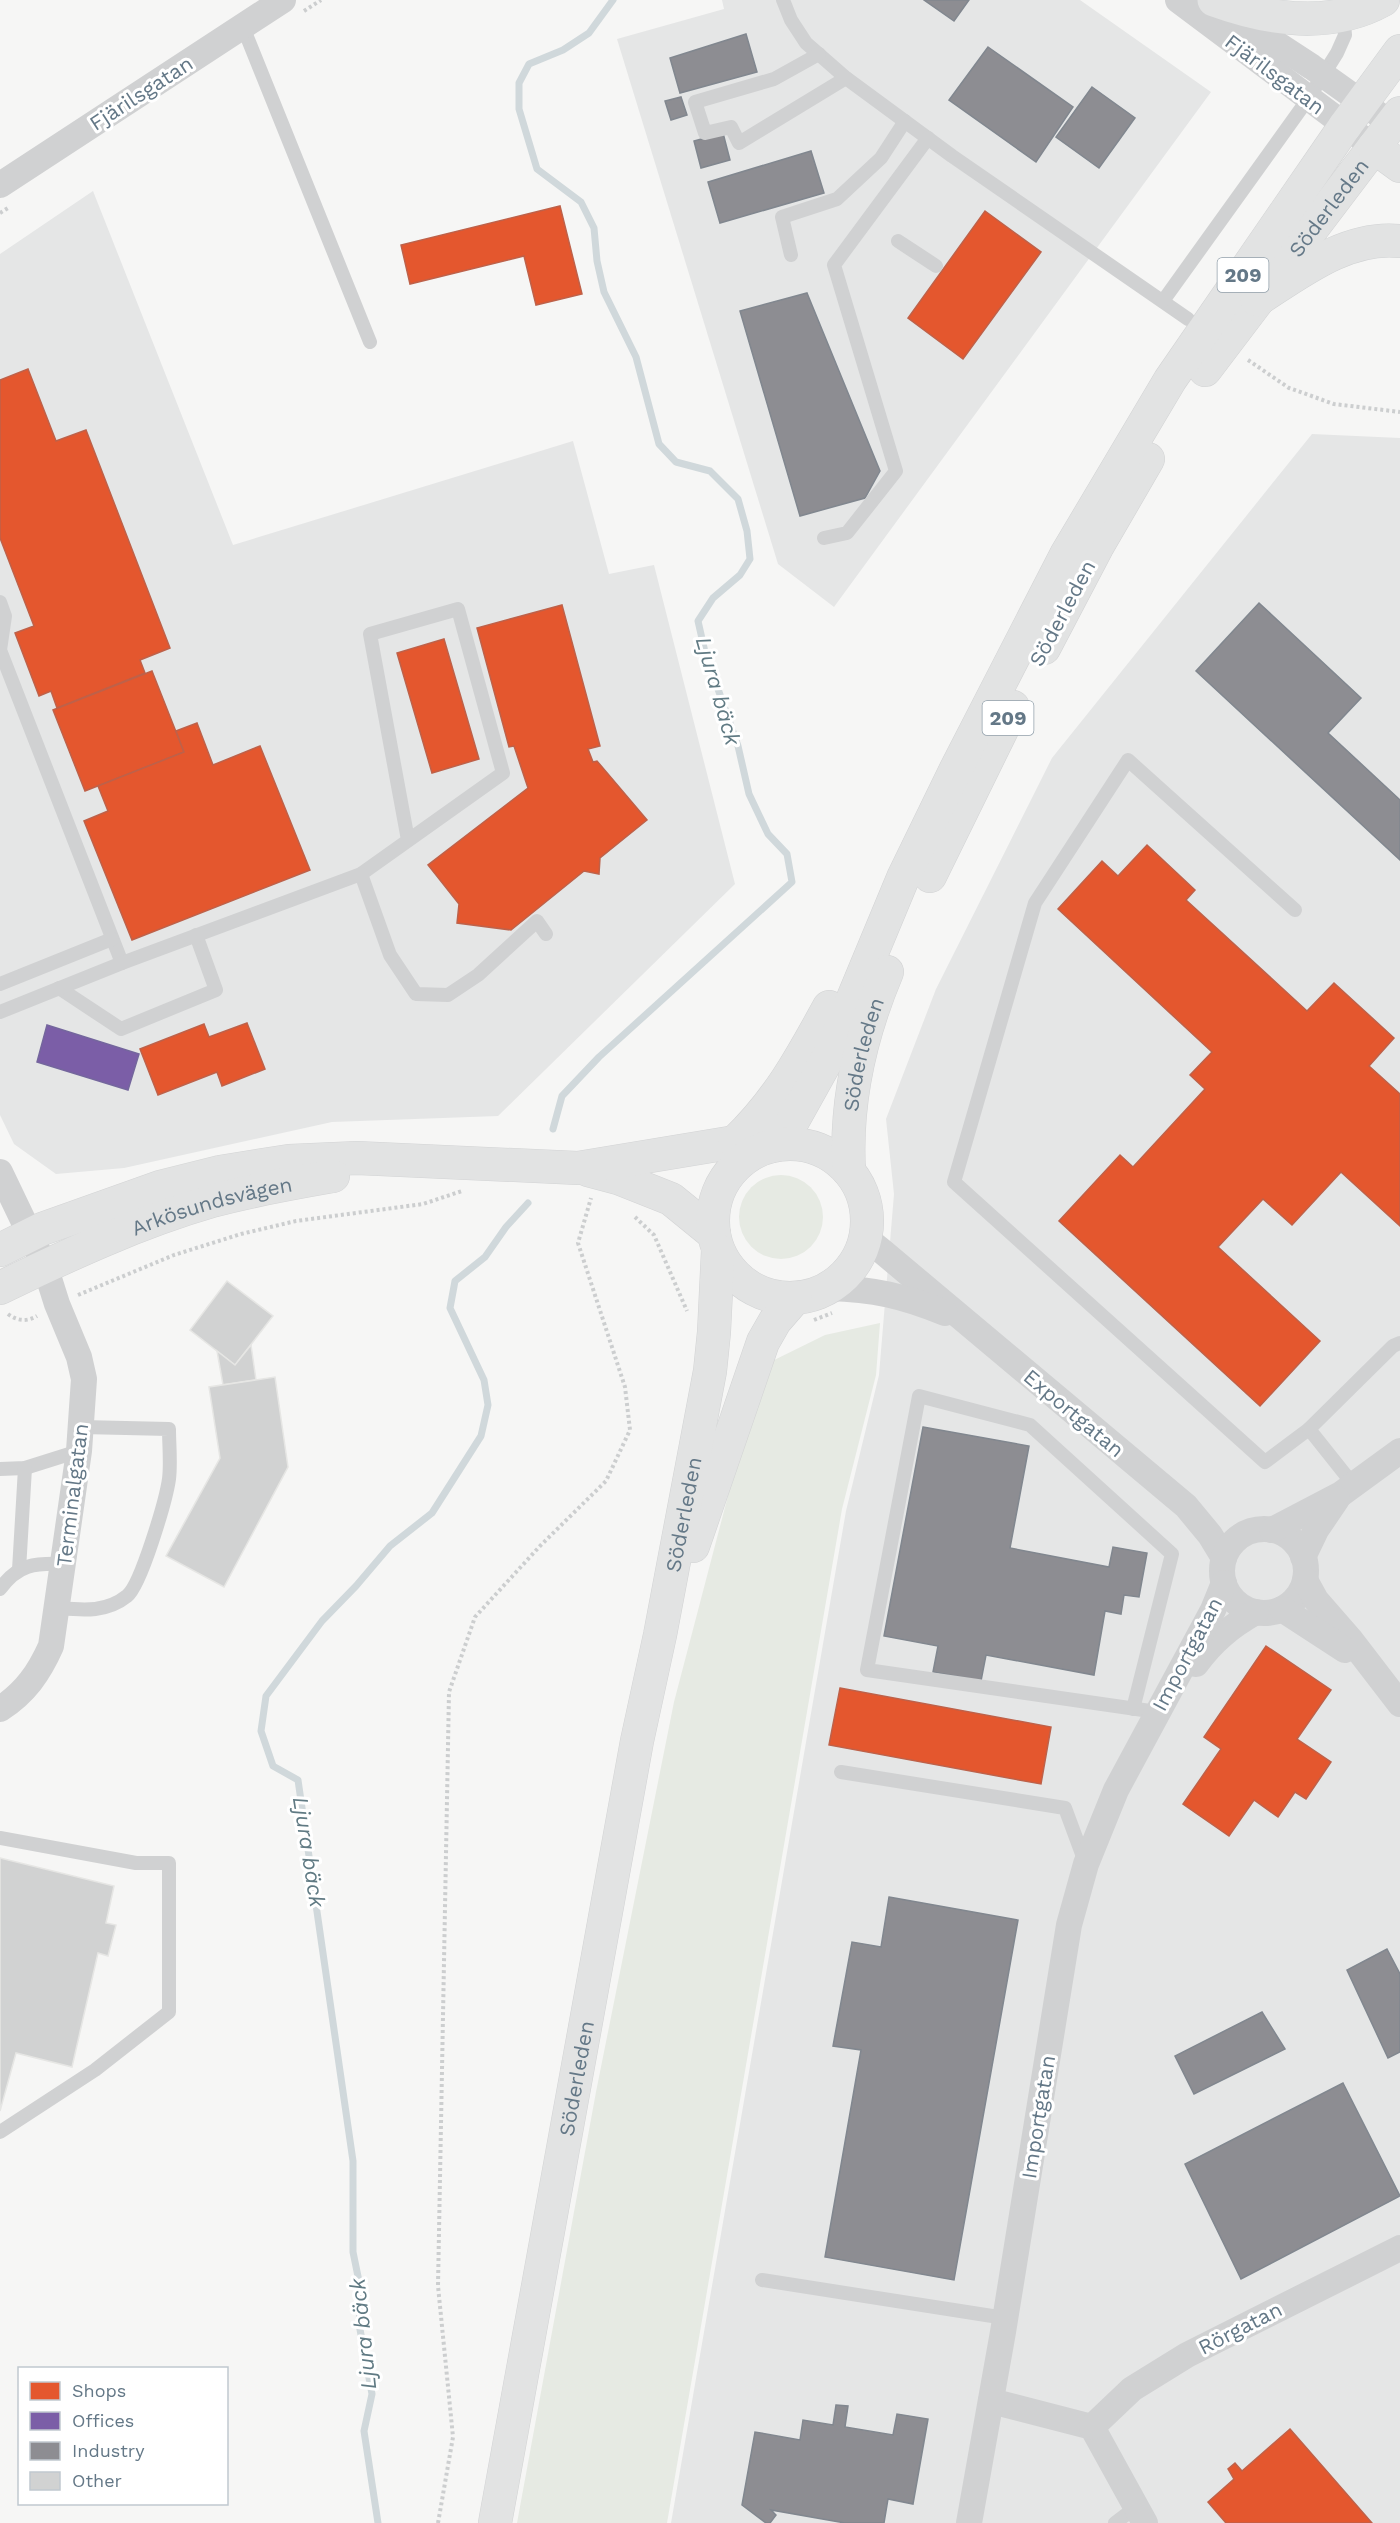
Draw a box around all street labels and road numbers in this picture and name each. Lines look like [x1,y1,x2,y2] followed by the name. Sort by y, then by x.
[1220,28,1330,120] street label: Fjärilsgatan
[85,50,197,136] street label: Fjärilsgatan
[1283,153,1373,262] street label: Söderleden
[1218,258,1268,292] road number: 209
[1024,556,1100,670] street label: Söderleden
[982,701,1034,735] road number: 209
[838,994,888,1113] street label: Söderleden
[127,1171,294,1240] street label: Arkösundsvägen
[1019,1364,1129,1462] street label: Exportgatan
[51,1422,93,1568] street label: Terminalgatan
[660,1455,706,1574] street label: Söderleden
[1147,1593,1227,1715] street label: Importgatan
[553,2019,598,2138] street label: Söderleden
[1016,2053,1060,2181] street label: Importgatan
[1194,2296,1286,2360] street label: Rörgatan

